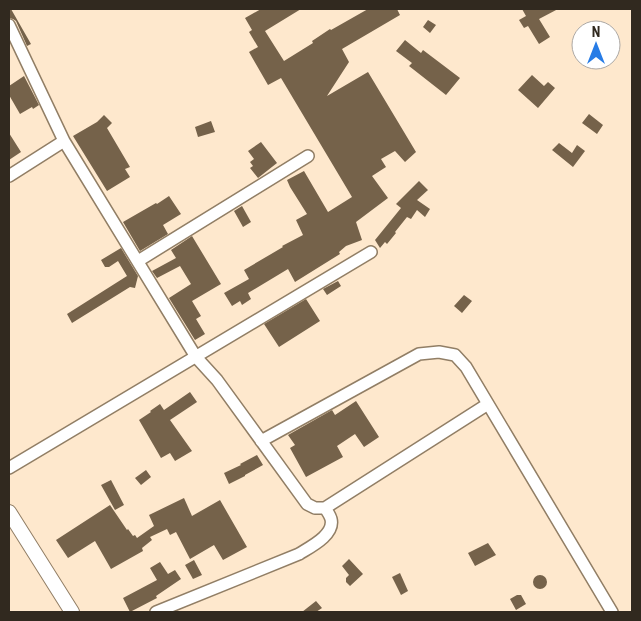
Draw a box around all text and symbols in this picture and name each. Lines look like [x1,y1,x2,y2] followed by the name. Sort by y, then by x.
[571,20,621,70] north arrow
[592,24,600,40] text: N

